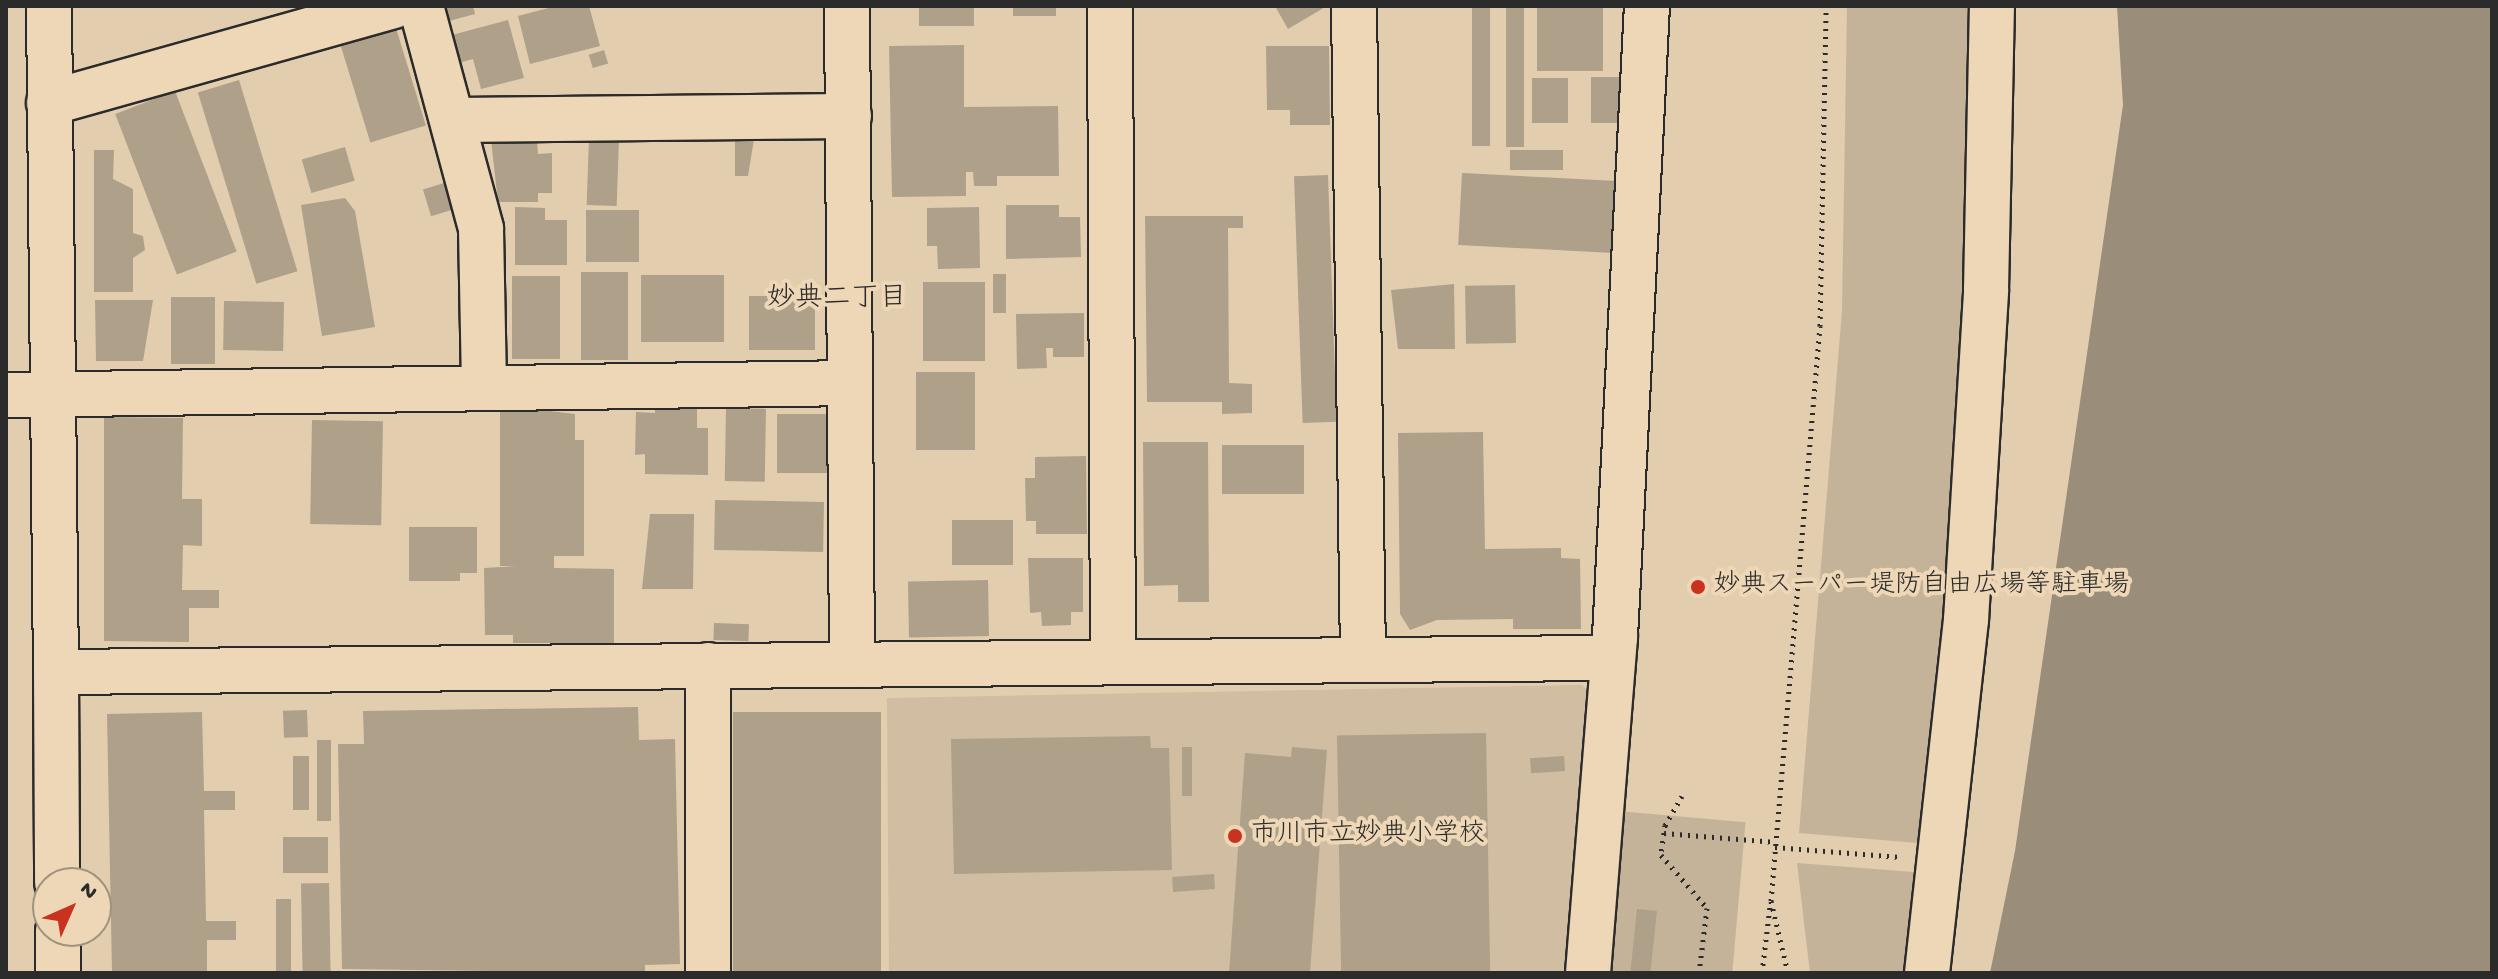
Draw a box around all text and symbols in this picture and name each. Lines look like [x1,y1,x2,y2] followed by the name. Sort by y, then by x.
[767,283,907,317] district label: 妙典二丁目
[1714,571,2129,603] place label: 妙典スーパー堤防自由広場等駐車場
[1689,578,1707,596] marker: 妙典スーパー堤防自由広場等駐車場
[1251,820,1485,852] place label: 市川市立妙典小学校
[1226,827,1244,845] marker: 市川市立妙典小学校
[32,867,112,947] north arrow
[73,877,102,906] text: N

